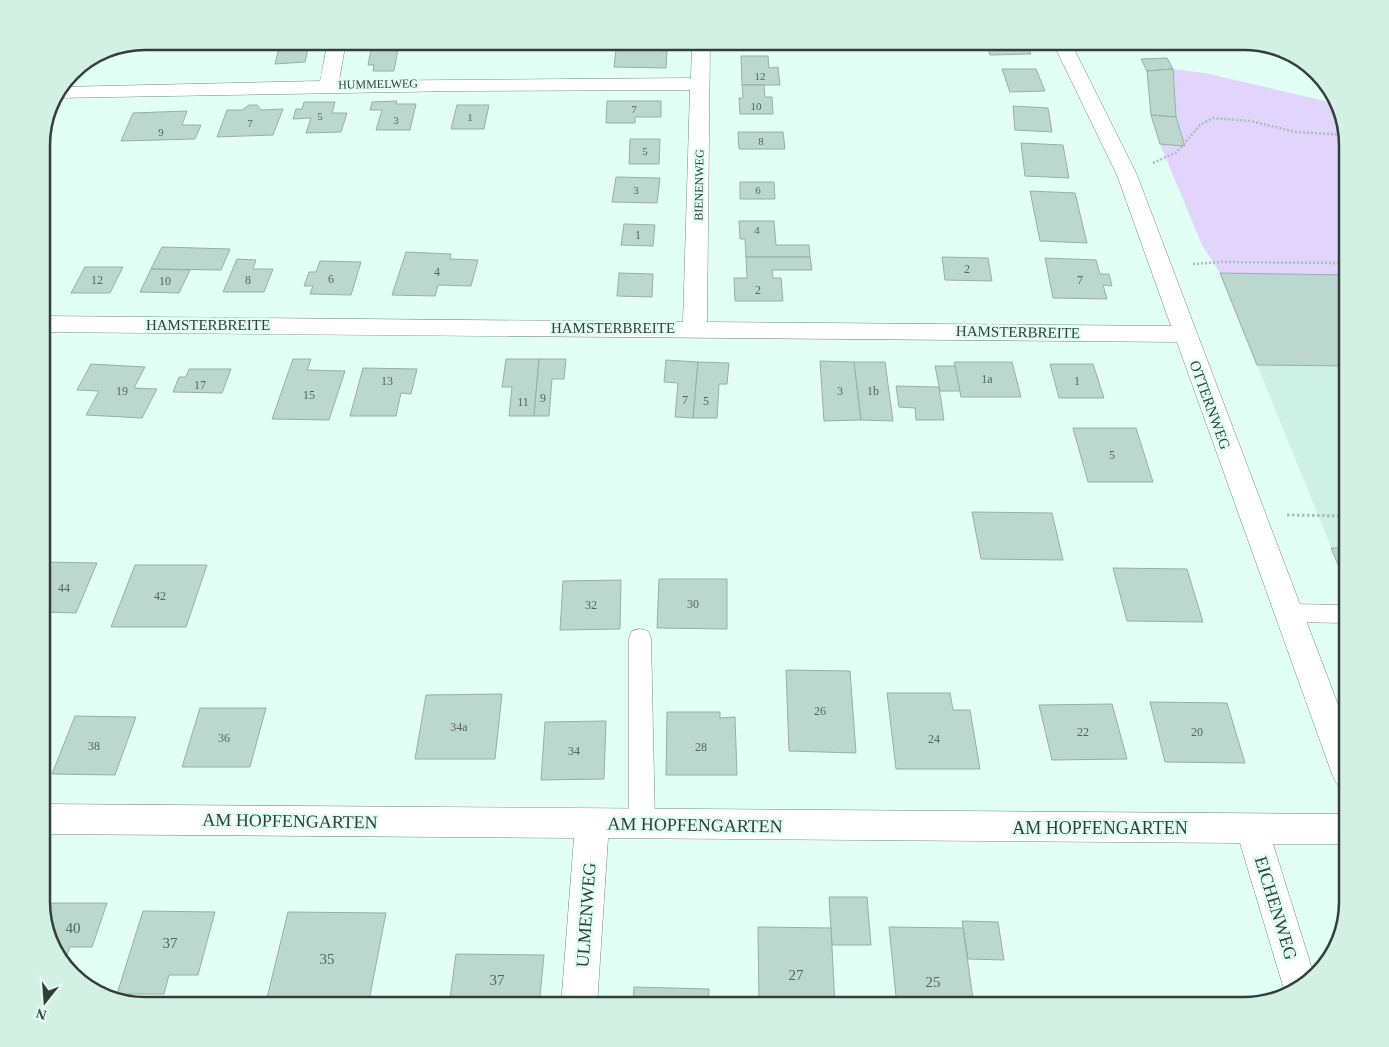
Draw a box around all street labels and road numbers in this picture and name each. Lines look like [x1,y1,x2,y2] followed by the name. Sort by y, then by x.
[338,76,418,92] street label: HUMMELWEG
[691,149,707,221] street label: BIENENWEG
[146,317,270,333] street label: HAMSTERBREITE
[551,320,675,336] street label: HAMSTERBREITE
[956,323,1080,341] street label: HAMSTERBREITE
[1187,358,1234,452] street label: OTTERNWEG
[202,809,378,833] street label: AM HOPFENGARTEN
[607,813,783,837] street label: AM HOPFENGARTEN
[1012,818,1188,838] street label: AM HOPFENGARTEN
[1251,854,1301,962] street label: EICHENWEG
[572,862,600,968] street label: ULMENWEG

